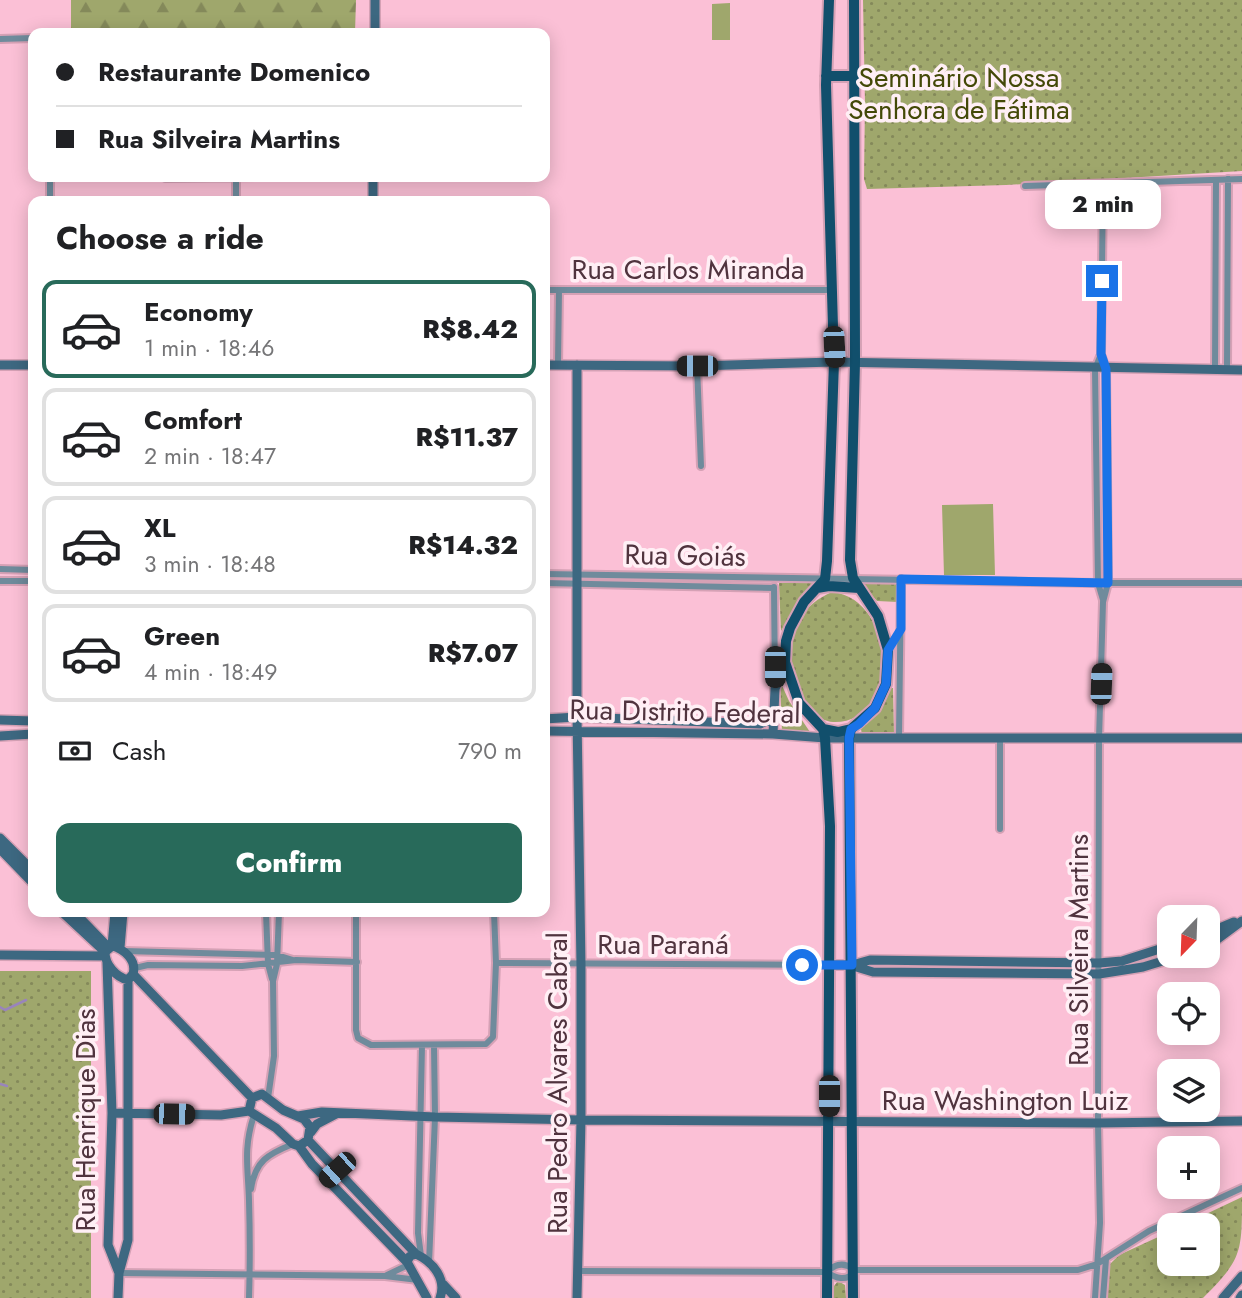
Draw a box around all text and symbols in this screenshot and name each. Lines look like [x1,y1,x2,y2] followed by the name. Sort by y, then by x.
[98,53,370,91] text: Restaurante Domenico
[848,57,1070,130] park label: Seminário Nossa Senhora de Fátima
[98,120,340,158] text: Rua Silveira Martins
[1044,180,1160,229] callout: 2 min
[1072,187,1134,221] text: 2 min
[56,215,264,261] text: Choose a ride
[571,249,805,290] street label: Rua Carlos Miranda
[1086,265,1118,297] route end
[144,293,253,331] text: Economy
[60,298,123,361] icon: car
[422,310,518,348] text: R$8.42
[823,325,846,369] car
[144,331,274,365] text: 1 min · 18:46
[677,356,719,377] car
[144,401,242,439] text: Comfort
[60,406,123,469] icon: car
[415,418,518,456] text: R$11.37
[144,439,276,473] text: 2 min · 18:47
[144,509,176,547] text: XL
[60,514,123,577] icon: car
[408,526,518,564] text: R$14.32
[624,534,746,577] street label: Rua Goiás
[144,547,276,581] text: 3 min · 18:48
[144,617,220,655] text: Green
[60,622,123,685] icon: car
[428,634,518,672] text: R$7.07
[765,646,786,688] car
[144,655,277,689] text: 4 min · 18:49
[1090,663,1113,705] car
[569,689,801,734] street label: Rua Distrito Federal
[56,732,94,770] icon: cash
[112,732,166,770] text: Cash
[458,734,522,768] text: 790 m
[56,823,522,903] button: Confirm
[1058,834,1099,1066] street label: Rua Silveira Martins
[1157,905,1220,968] north arrow
[1157,905,1220,1276] map controls
[597,924,729,965] street label: Rua Paraná
[537,932,578,1234] street label: Rua Pedro Alvares Cabral
[786,949,818,981] route start
[1157,982,1220,1045] button: locate
[65,1009,106,1231] street label: Rua Henrique Dias
[1157,1059,1220,1122] button: layers
[819,1075,840,1117] car
[882,1080,1128,1121] street label: Rua Washington Luiz
[153,1103,196,1125] car
[1157,1136,1220,1199] button: +
[315,1148,360,1192] car
[1157,1213,1220,1276] button: −

